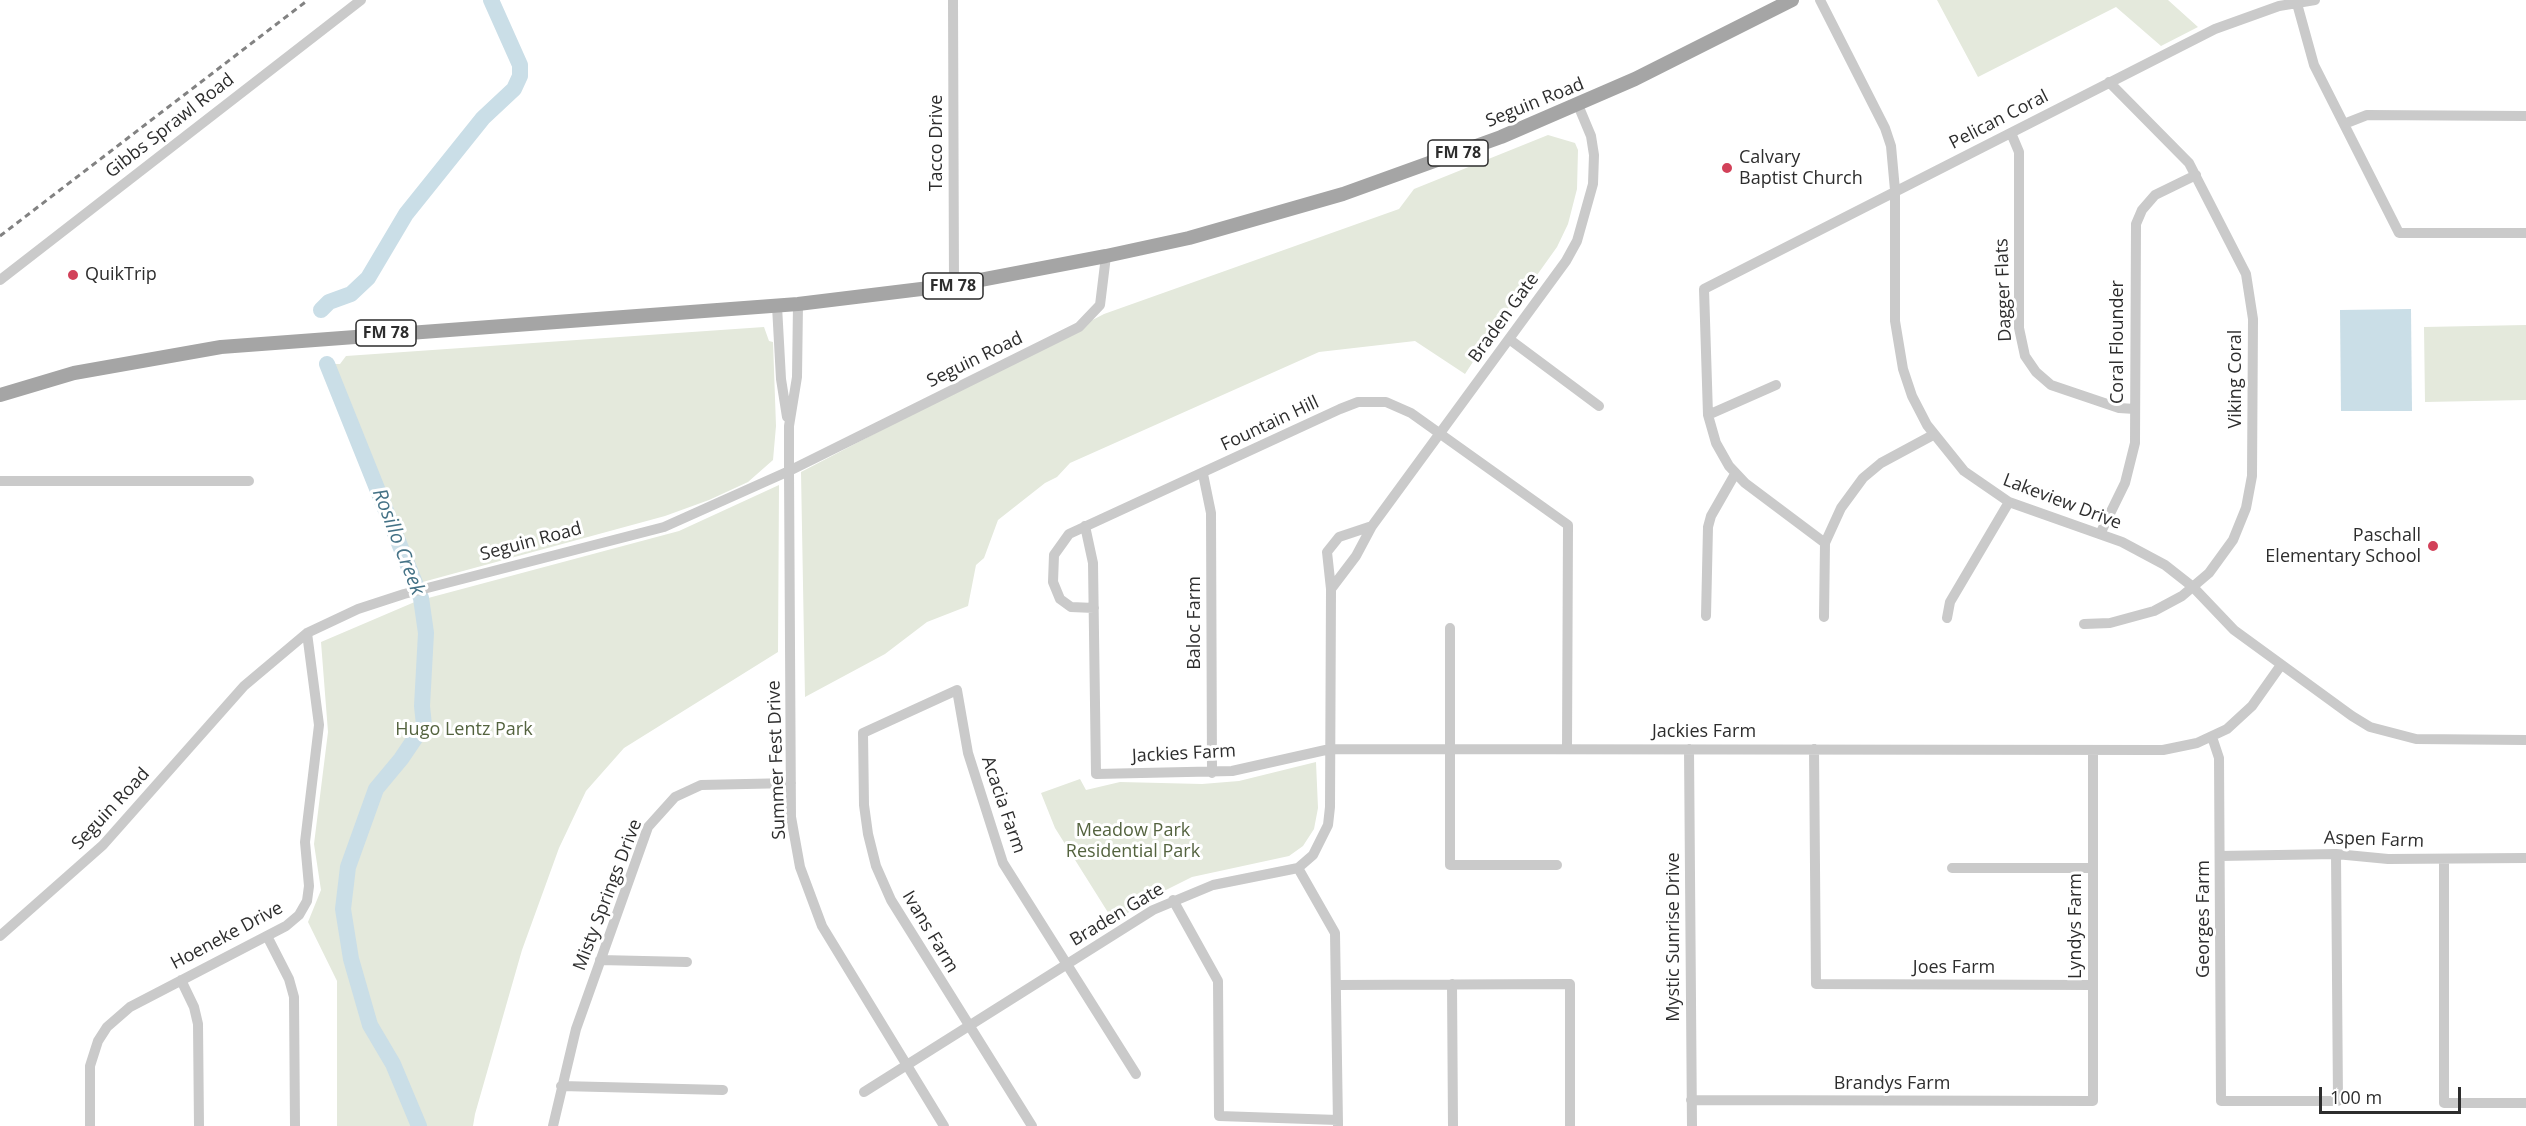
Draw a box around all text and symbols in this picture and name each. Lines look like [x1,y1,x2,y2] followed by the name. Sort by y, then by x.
[101,69,239,183] street label: Gibbs Sprawl Road
[1483,74,1587,132] street label: Seguin Road
[1946,86,2052,154] street label: Pelican Coral
[926,95,948,191] street label: Tacco Drive
[1428,140,1488,166] road number: FM 78
[1739,147,1863,190] place label: Calvary Baptist Church
[1720,161,1734,175] marker: Calvary Baptist Church
[1991,238,2017,342] street label: Dagger Flats
[85,264,157,286] place label: QuikTrip
[66,268,80,282] marker: QuikTrip
[1464,269,1544,367] street label: Braden Gate
[923,273,983,299] road number: FM 78
[2107,280,2129,404] street label: Coral Flounder
[356,320,416,346] road number: FM 78
[924,327,1026,393] street label: Seguin Road
[2225,330,2247,428] street label: Viking Coral
[1218,392,1322,456] street label: Fountain Hill
[2000,469,2124,535] street label: Lakeview Drive
[367,485,429,599] water label: Rosillo Creek
[478,518,584,566] street label: Seguin Road
[2265,525,2421,568] place label: Paschall Elementary School
[2426,539,2440,553] marker: Paschall Elementary School
[1184,576,1206,670] street label: Baloc Farm
[763,680,791,840] street label: Summer Fest Drive
[395,719,533,741] park label: Hugo Lentz Park
[1652,721,1756,743] street label: Jackies Farm
[1131,740,1237,768] street label: Jackies Farm
[976,754,1030,856] street label: Acacia Farm
[68,764,154,854] street label: Seguin Road
[569,816,647,974] street label: Misty Springs Drive
[1066,820,1200,862] park label: Meadow Park Residential Park
[2324,827,2424,853] street label: Aspen Farm
[1663,852,1685,1022] street label: Mystic Sunrise Drive
[2193,860,2215,978] street label: Georges Farm
[2065,873,2087,979] street label: Lyndys Farm
[1066,879,1168,951] street label: Braden Gate
[897,887,963,977] street label: Ivans Farm
[167,897,287,975] street label: Hoeneke Drive
[1913,957,1995,979] street label: Joes Farm
[1834,1073,1950,1095] street label: Brandys Farm
[2322,1075,2464,1113] scale bar
[2330,1085,2382,1109] text: 100 m

